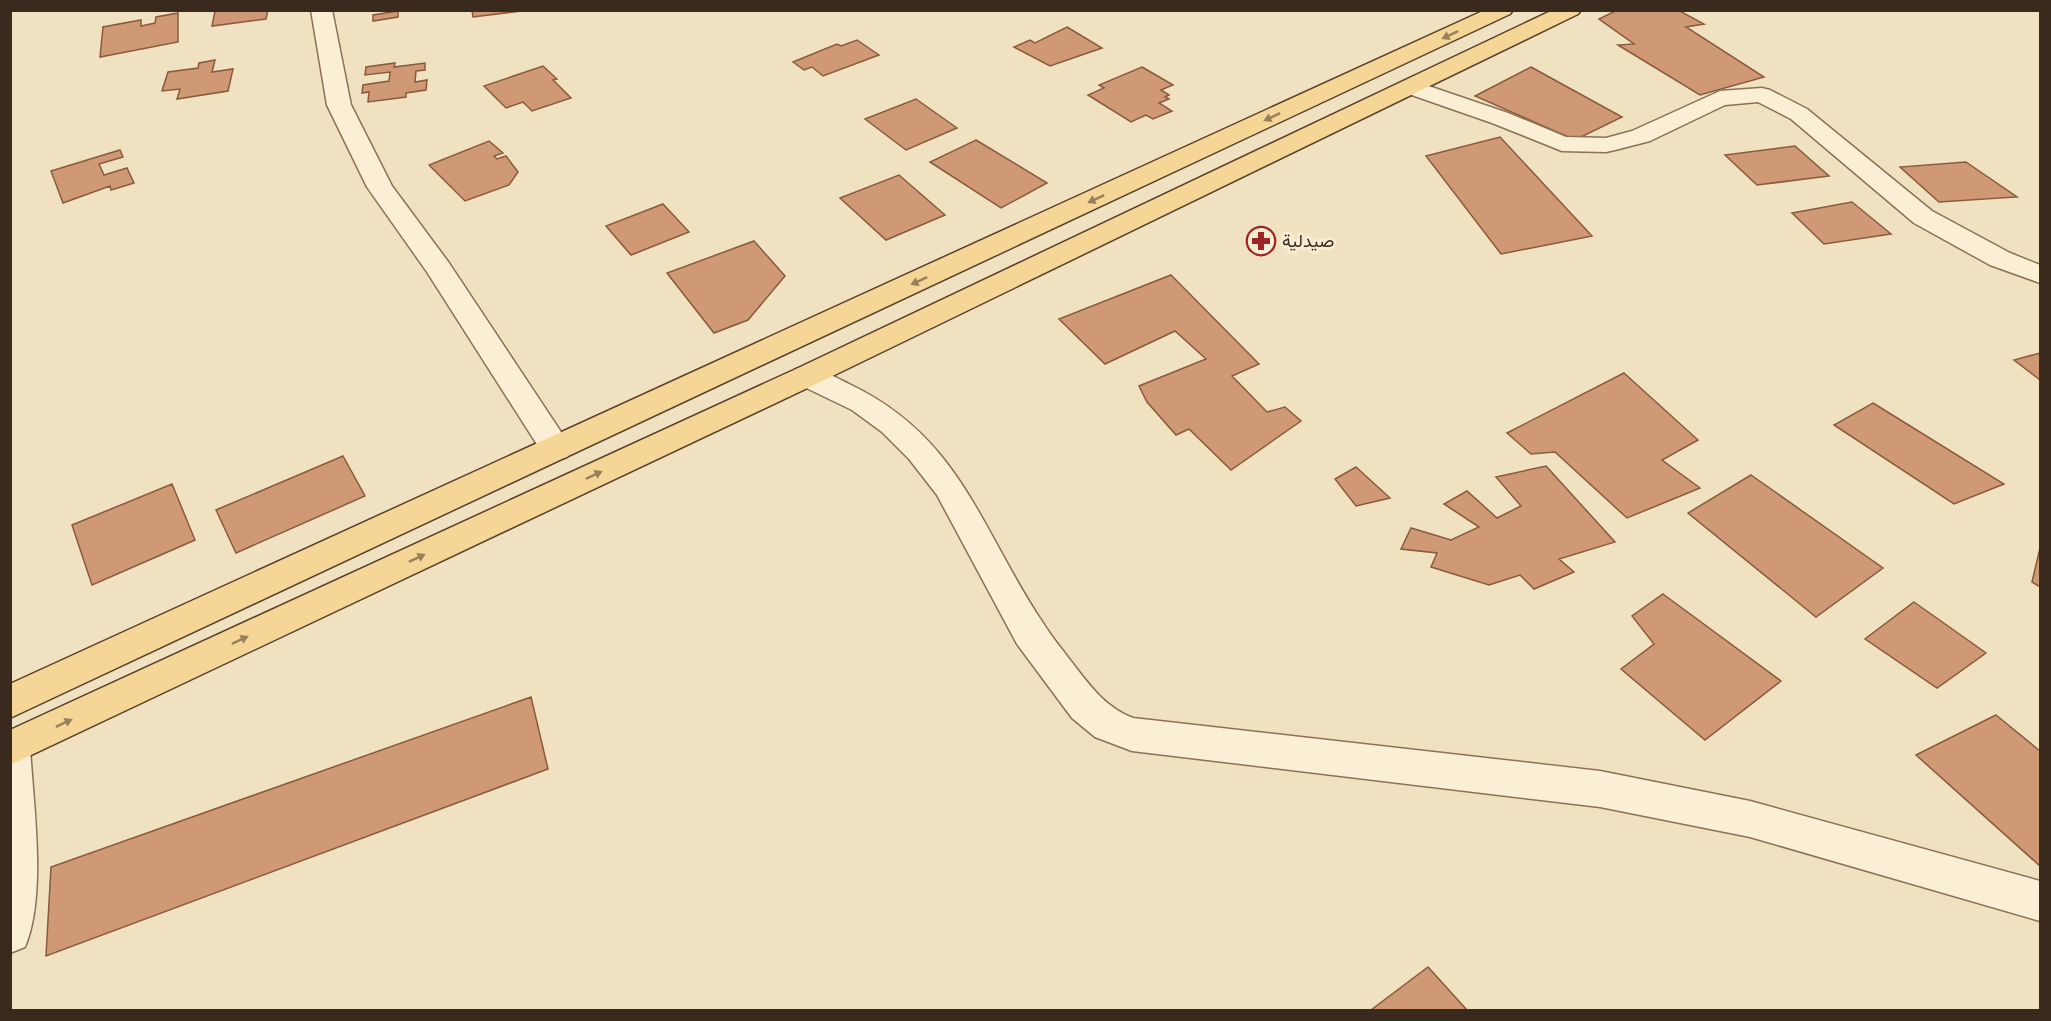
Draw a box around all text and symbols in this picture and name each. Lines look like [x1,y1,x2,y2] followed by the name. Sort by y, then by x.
[1440,30,1458,40] one-way arrow
[1264,112,1281,121] one-way arrow
[1087,194,1104,203] one-way arrow
[1245,225,1277,257] pharmacy icon: صيدلية
[1282,231,1334,251] place label: صيدلية
[910,276,927,285] one-way arrow
[585,471,602,480] one-way arrow
[408,553,425,562] one-way arrow
[232,636,249,645] one-way arrow
[55,718,72,727] one-way arrow

